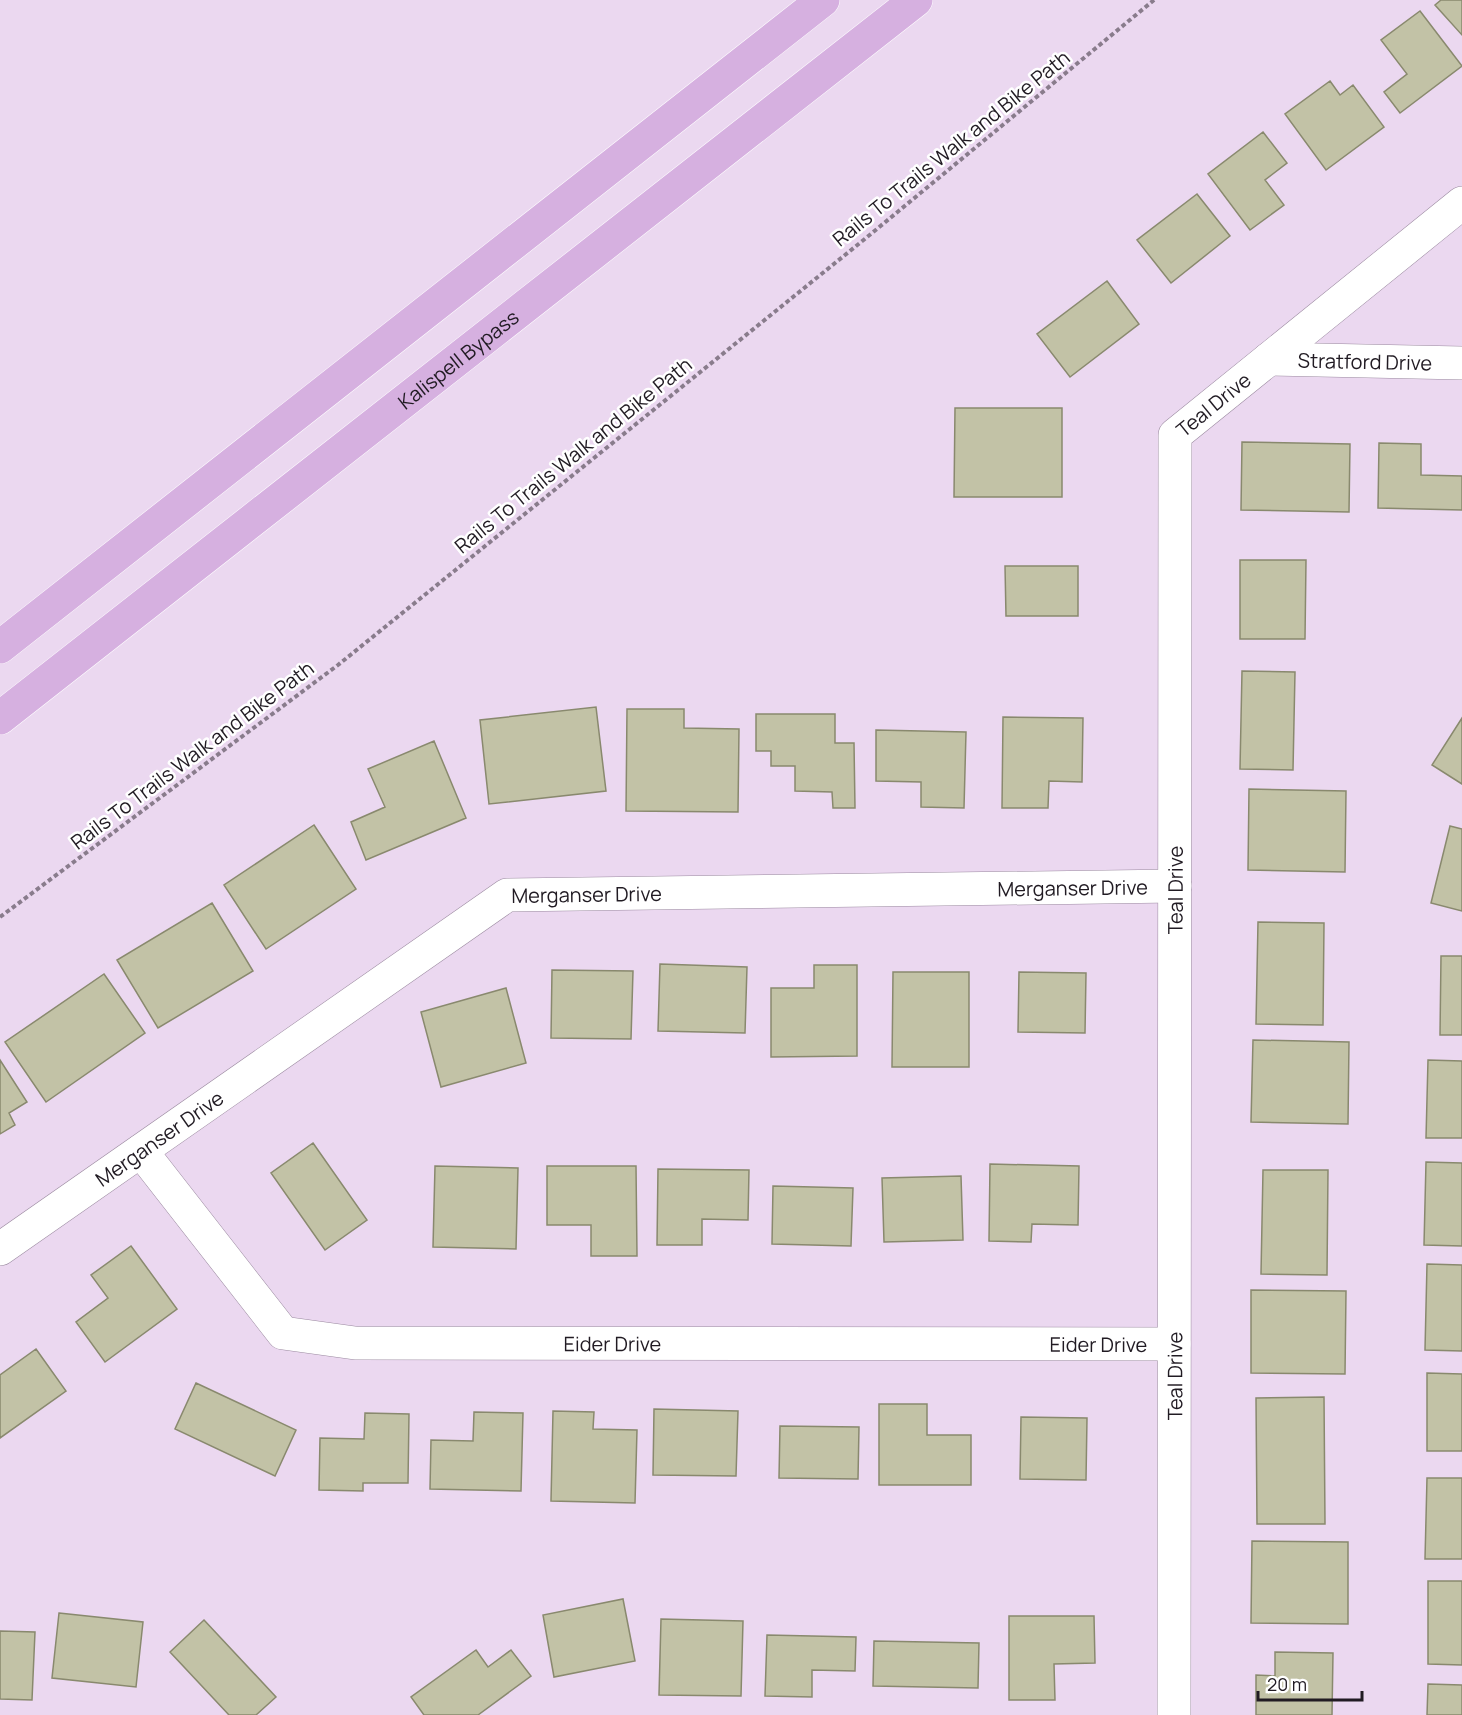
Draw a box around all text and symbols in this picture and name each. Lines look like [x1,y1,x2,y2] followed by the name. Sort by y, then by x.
[827,44,1075,252] street label: Rails To Trails Walk and Bike Path
[392,303,524,415] street label: Kalispell Bypass
[1297,346,1433,376] street label: Stratford Drive
[449,351,697,559] street label: Rails To Trails Walk and Bike Path
[1170,366,1256,442] street label: Teal Drive
[65,655,319,855] street label: Rails To Trails Walk and Bike Path
[1161,846,1188,934] street label: Teal Drive
[997,873,1148,902] street label: Merganser Drive
[511,879,662,908] street label: Merganser Drive
[90,1084,228,1192] street label: Merganser Drive
[564,1330,661,1357] street label: Eider Drive
[1050,1330,1147,1357] street label: Eider Drive
[1161,1332,1188,1420] street label: Teal Drive
[1258,1664,1362,1702] scale bar
[1267,1672,1307,1696] text: 20 m

